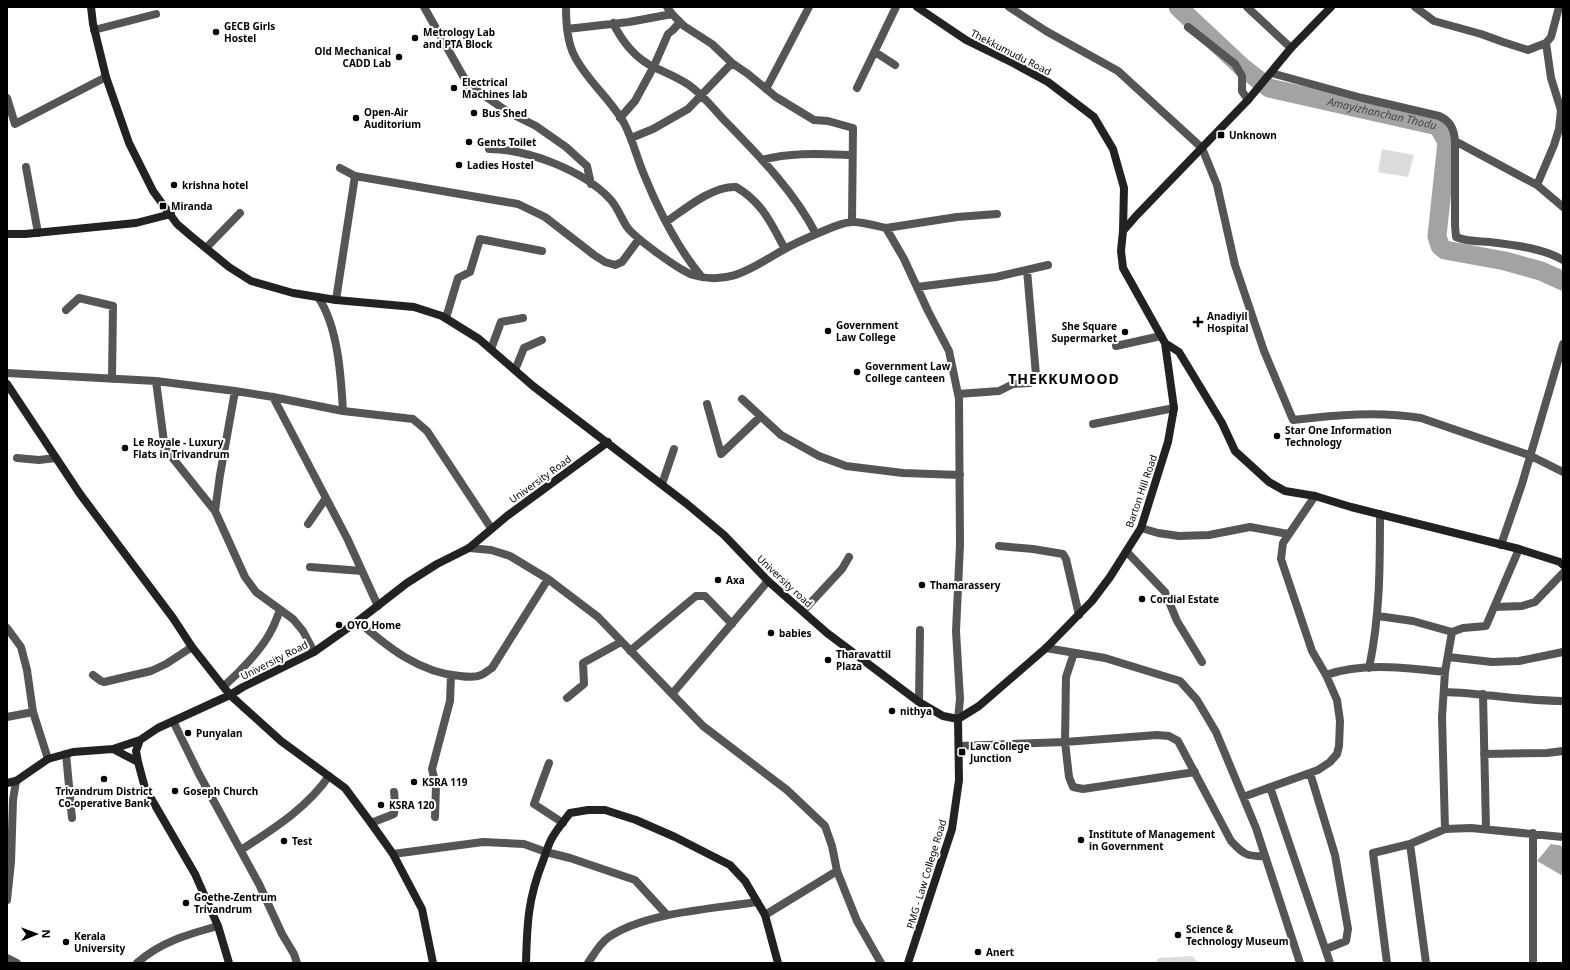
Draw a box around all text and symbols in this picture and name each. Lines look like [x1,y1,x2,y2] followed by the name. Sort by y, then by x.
[224,19,275,45] place label: GECB Girls Hostel
[423,25,495,51] place label: Metrology Lab and PTA Block
[968,26,1054,78] street label: Thekkumudu Road
[211,27,221,37] marker: GECB Girls Hostel
[410,33,420,43] marker: Metrology Lab and PTA Block
[315,44,391,70] place label: Old Mechanical CADD Lab
[394,52,404,62] marker: Old Mechanical CADD Lab
[462,75,527,101] place label: Electrical Machines lab
[449,83,459,93] marker: Electrical Machines lab
[1325,93,1439,133] water label: Amayizhanchan Thodu
[364,105,421,131] place label: Open-Air Auditorium
[482,106,527,120] place label: Bus Shed
[469,108,479,118] marker: Bus Shed
[351,113,361,123] marker: Open-Air Auditorium
[1229,128,1277,142] place label: Unknown
[1216,130,1226,140] marker: Unknown
[477,135,537,149] place label: Gents Toilet
[464,137,474,147] marker: Gents Toilet
[467,158,534,172] place label: Ladies Hostel
[454,160,464,170] marker: Ladies Hostel
[182,178,248,192] place label: krishna hotel
[169,180,179,190] marker: krishna hotel
[171,199,213,213] place label: Miranda
[158,201,168,211] marker: Miranda
[1207,309,1249,335] place label: Anadiyil Hospital
[1192,316,1204,328] marker: Anadiyil Hospital
[836,318,899,344] place label: Government Law College
[1052,319,1118,345] place label: She Square Supermarket
[823,326,833,336] marker: Government Law College
[1120,327,1130,337] marker: She Square Supermarket
[865,359,951,385] place label: Government Law College canteen
[852,367,862,377] marker: Government Law College canteen
[1008,369,1120,388] district label: THEKKUMOOD
[1285,423,1392,449] place label: Star One Information Technology
[1272,431,1282,441] marker: Star One Information Technology
[133,435,230,461] place label: Le Royale - Luxury Flats in Trivandrum
[120,443,130,453] marker: Le Royale - Luxury Flats in Trivandrum
[506,452,574,506] street label: University Road
[1122,453,1160,529] street label: Barton Hill Road
[754,552,816,610] street label: University road
[726,573,745,587] place label: Axa
[713,575,723,585] marker: Axa
[930,578,1001,592] place label: Thamarassery
[917,580,927,590] marker: Thamarassery
[1150,592,1219,606] place label: Cordial Estate
[1137,594,1147,604] marker: Cordial Estate
[347,618,401,632] place label: OYO Home
[334,620,344,630] marker: OYO Home
[779,626,812,640] place label: babies
[766,628,776,638] marker: babies
[238,637,310,683] street label: University Road
[836,647,891,673] place label: Tharavattil Plaza
[823,655,833,665] marker: Tharavattil Plaza
[900,704,932,718] place label: nithya
[887,706,897,716] marker: nithya
[196,726,242,740] place label: Punyalan
[183,728,193,738] marker: Punyalan
[969,739,1030,765] place label: Law College Junction
[957,747,967,757] marker: Law College Junction
[99,774,109,784] marker: Trivandrum District Co-operative Bank
[422,775,468,789] place label: KSRA 119
[409,777,419,787] marker: KSRA 119
[55,784,153,810] place label: Trivandrum District Co-operative Bank
[183,784,258,798] place label: Goseph Church
[170,786,180,796] marker: Goseph Church
[389,798,435,812] place label: KSRA 120
[376,800,386,810] marker: KSRA 120
[903,818,949,930] street label: PMG - Law College Road
[1089,827,1216,853] place label: Institute of Management in Government
[292,834,313,848] place label: Test
[1076,835,1086,845] marker: Institute of Management in Government
[279,836,289,846] marker: Test
[194,890,277,916] place label: Goethe-Zentrum Trivandrum
[181,898,191,908] marker: Goethe-Zentrum Trivandrum
[16,914,56,954] north arrow
[1186,922,1289,948] place label: Science & Technology Museum
[39,929,54,938] text: N
[74,929,126,955] place label: Kerala University
[1173,930,1183,940] marker: Science & Technology Museum
[61,937,71,947] marker: Kerala University
[986,945,1015,959] place label: Anert
[973,947,983,957] marker: Anert

